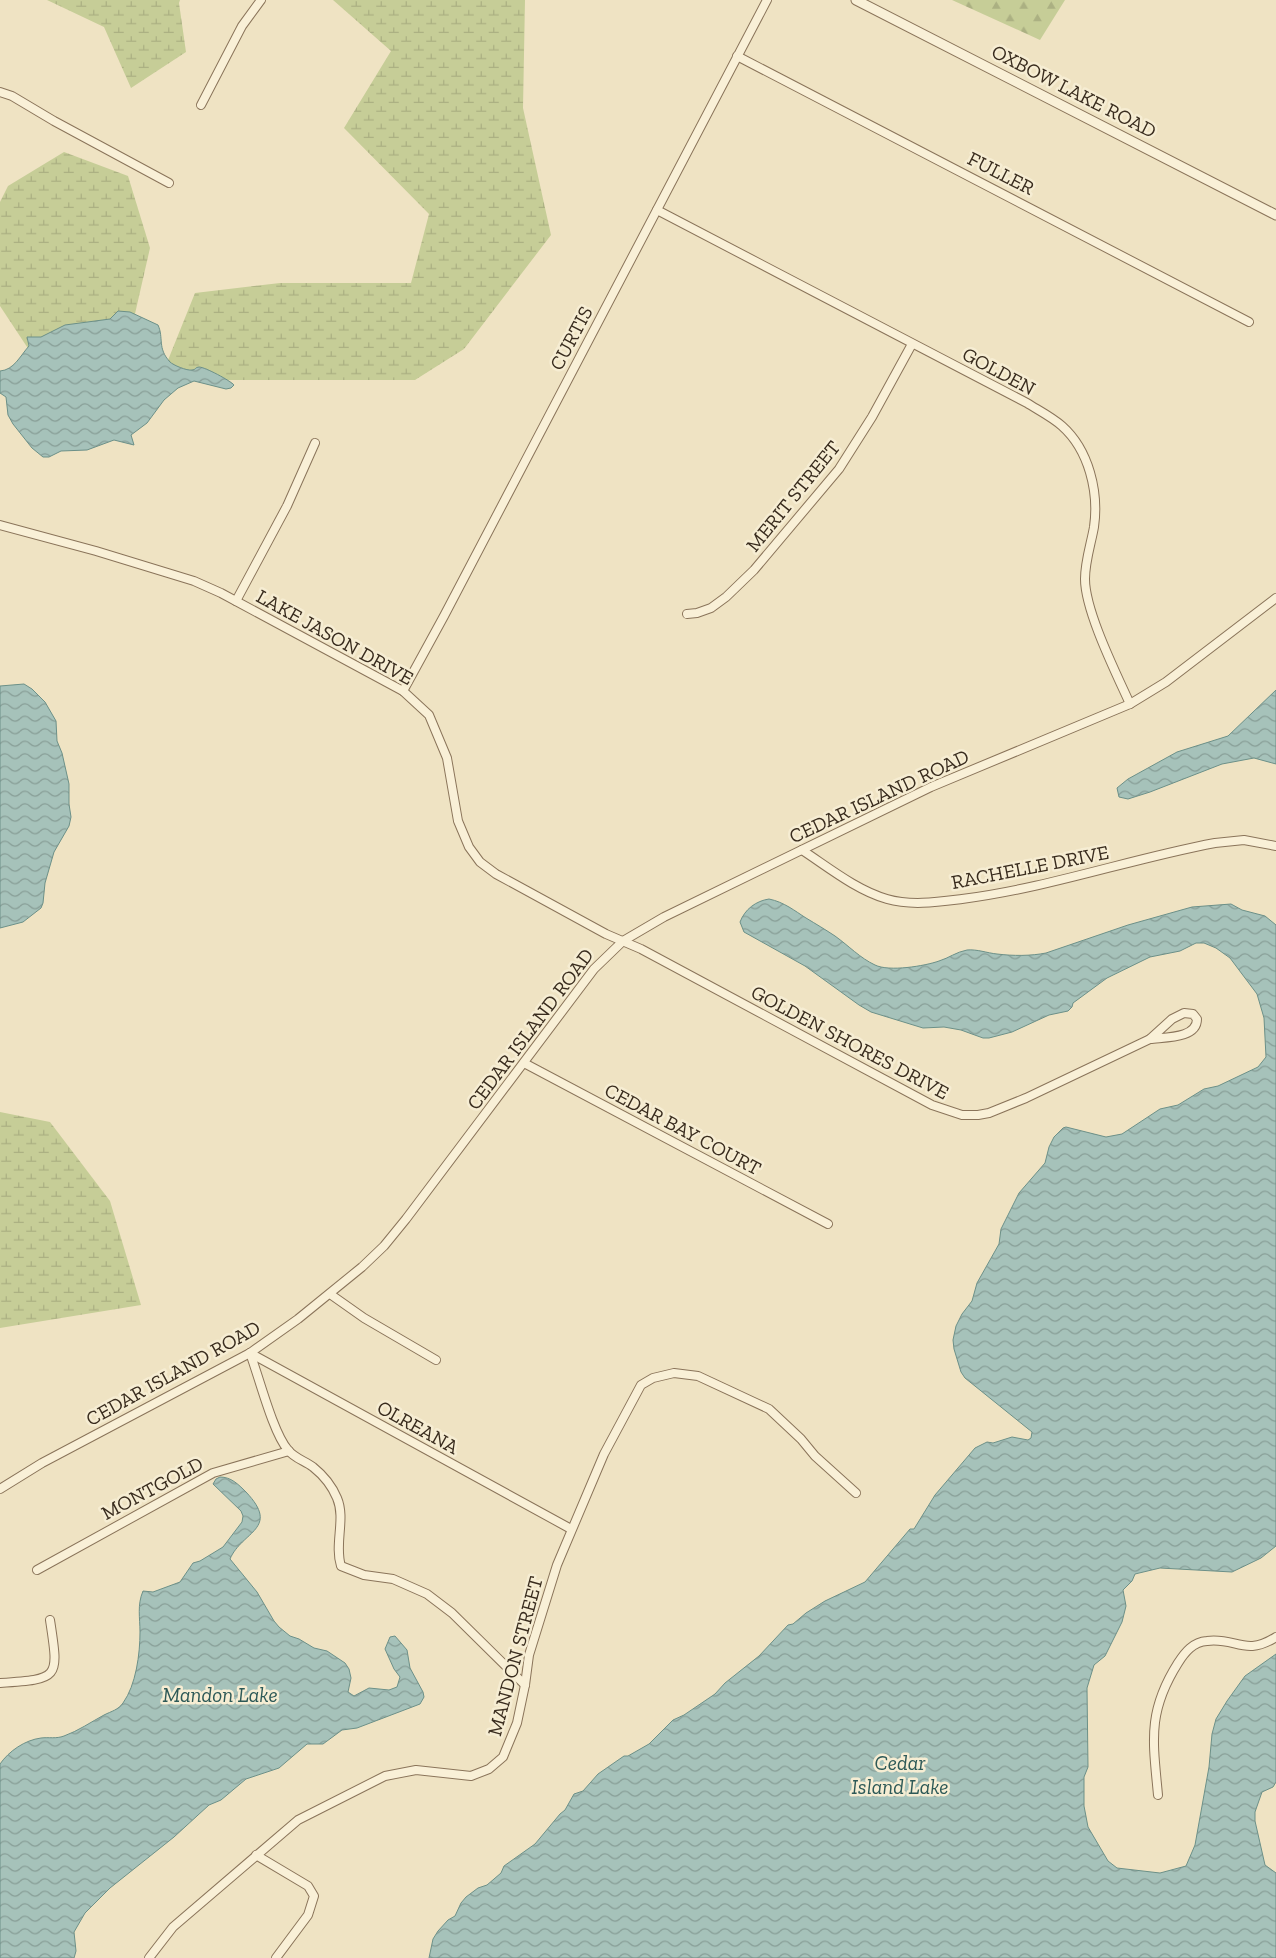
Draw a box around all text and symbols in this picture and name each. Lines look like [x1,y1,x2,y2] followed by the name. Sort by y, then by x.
[988,39,1160,143] street label: OXBOW LAKE ROAD
[964,146,1039,200] street label: FULLER
[544,302,598,374] street label: CURTIS
[958,342,1040,400] street label: GOLDEN
[741,436,845,556] street label: MERIT STREET
[252,584,418,690] street label: LAKE JASON DRIVE
[785,744,973,848] street label: CEDAR ISLAND ROAD
[949,840,1111,894] street label: RACHELLE DRIVE
[462,944,598,1114] street label: CEDAR ISLAND ROAD
[747,980,953,1104] street label: GOLDEN SHORES DRIVE
[601,1078,765,1180] street label: CEDAR BAY COURT
[82,1315,264,1431] street label: CEDAR ISLAND ROAD
[373,1395,464,1460] street label: OLREANA
[97,1451,207,1525] street label: MONTGOLD
[482,1573,548,1739] street label: MANDON STREET
[162,1682,278,1707] water label: Mandon Lake
[851,1750,949,1799] water label: Cedar Island Lake

